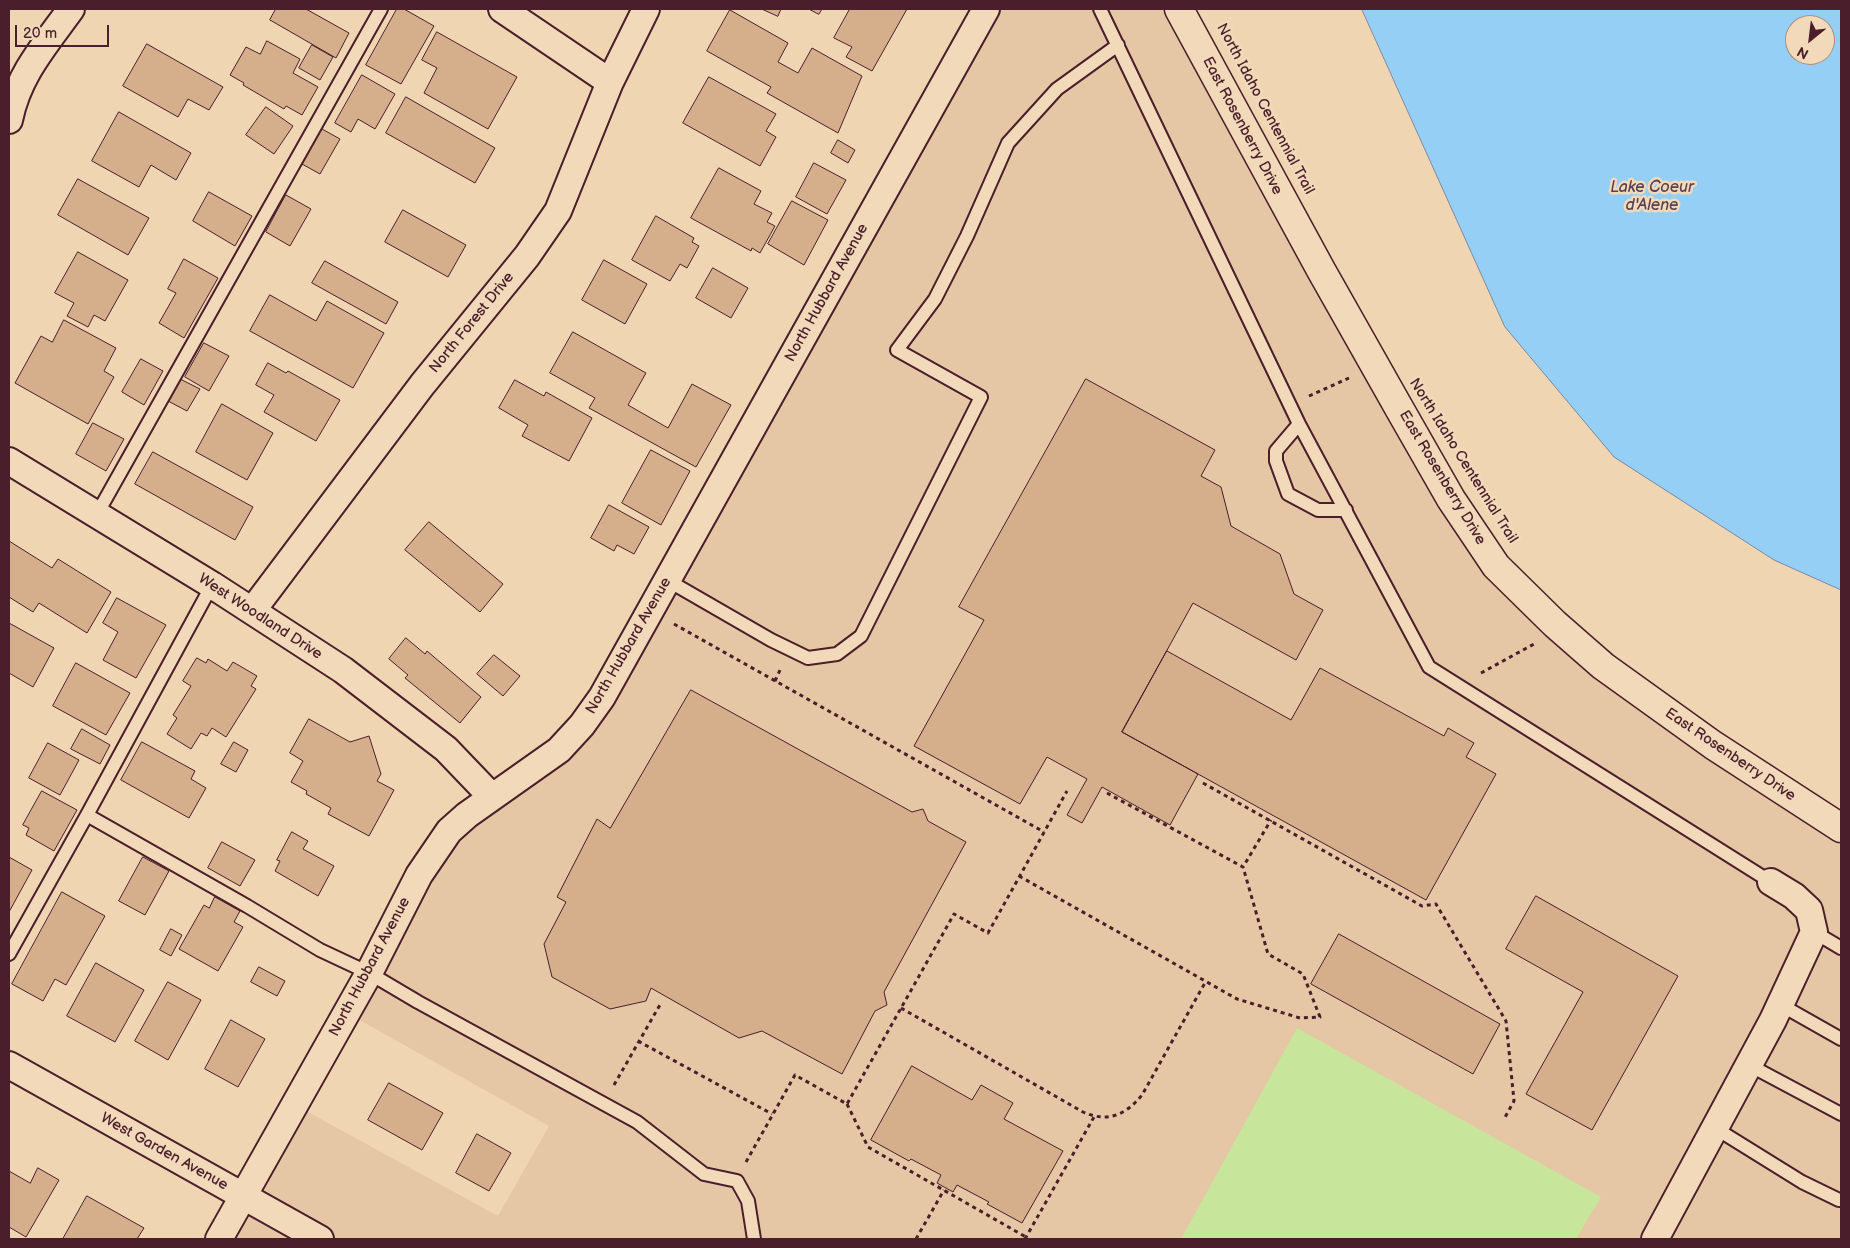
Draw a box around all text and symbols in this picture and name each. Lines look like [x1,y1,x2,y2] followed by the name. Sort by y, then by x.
[18,15,111,47] scale bar
[1785,15,1835,65] north arrow
[1212,20,1318,198] street label: North Idaho Centennial Trail
[23,24,57,43] text: 20 m
[1794,43,1812,63] text: N
[1198,54,1286,198] street label: East Rosenberry Drive
[1610,178,1694,216] water label: Lake Coeur d'Alene
[782,221,872,365] street label: North Hubbard Avenue
[426,269,518,377] street label: North Forest Drive
[1405,375,1521,547] street label: North Idaho Centennial Trail
[1395,408,1489,548] street label: East Rosenberry Drive
[195,570,325,664] street label: West Woodland Drive
[582,574,676,718] street label: North Hubbard Avenue
[1661,705,1799,805] street label: East Rosenberry Drive
[326,894,414,1040] street label: North Hubbard Avenue
[97,1109,231,1195] street label: West Garden Avenue

